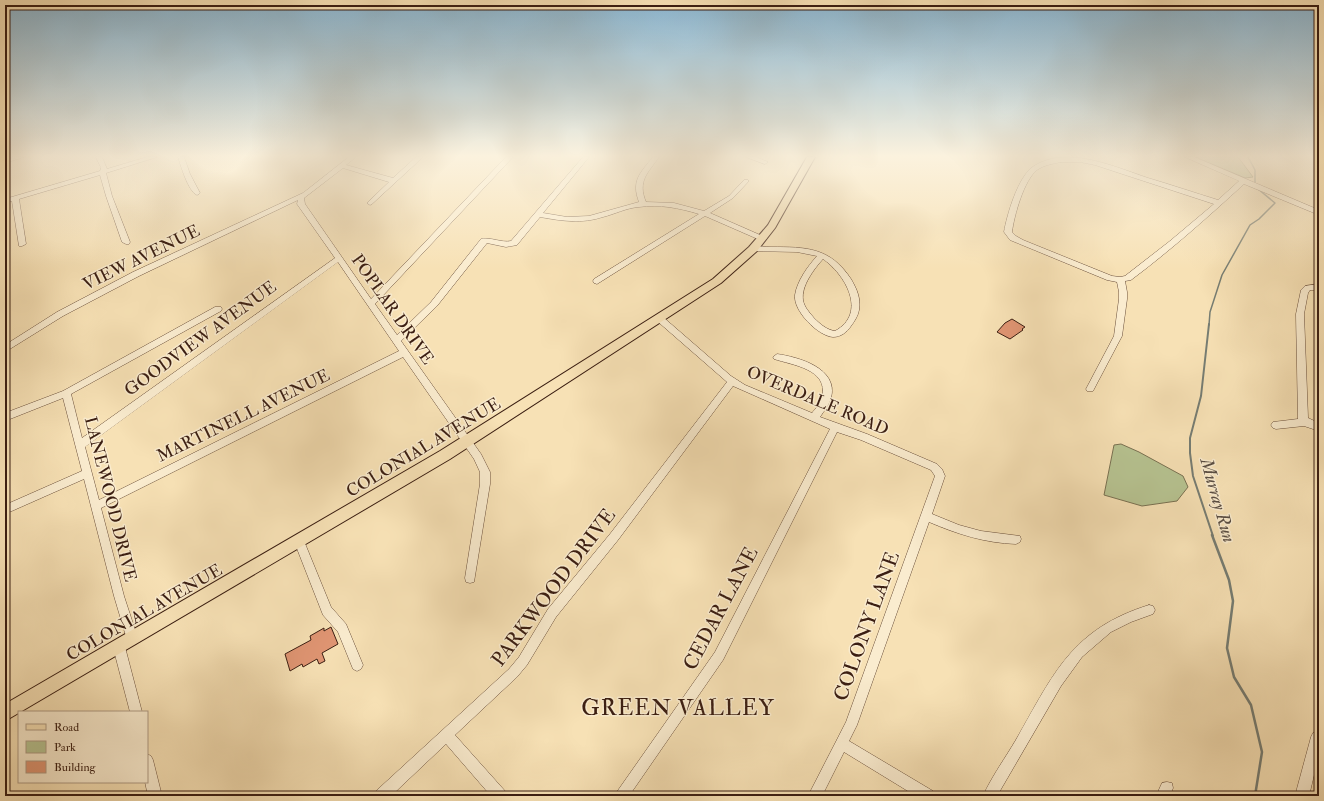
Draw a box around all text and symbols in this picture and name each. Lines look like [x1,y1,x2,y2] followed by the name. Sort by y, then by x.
[79,220,203,295] street label: VIEW AVENUE
[347,250,438,368] street label: POPLAR DRIVE
[120,276,280,401] street label: GOODVIEW AVENUE
[744,361,892,440] street label: OVERDALE ROAD
[153,364,333,467] street label: MARTINELL AVENUE
[342,393,504,502] street label: COLONIAL AVENUE
[80,414,141,584] street label: LANEWOOD DRIVE
[1194,454,1241,545] water label: Murray Run
[486,503,621,671] street label: PARKWOOD DRIVE
[677,542,763,674] street label: CEDAR LANE
[828,548,905,704] street label: COLONY LANE
[63,559,226,666] street label: COLONIAL AVENUE
[581,694,775,722] district label: GREEN VALLEY
[18,711,148,783] legend
[54,720,79,735] text: Road
[54,740,76,755] text: Park
[54,760,97,775] text: Building

